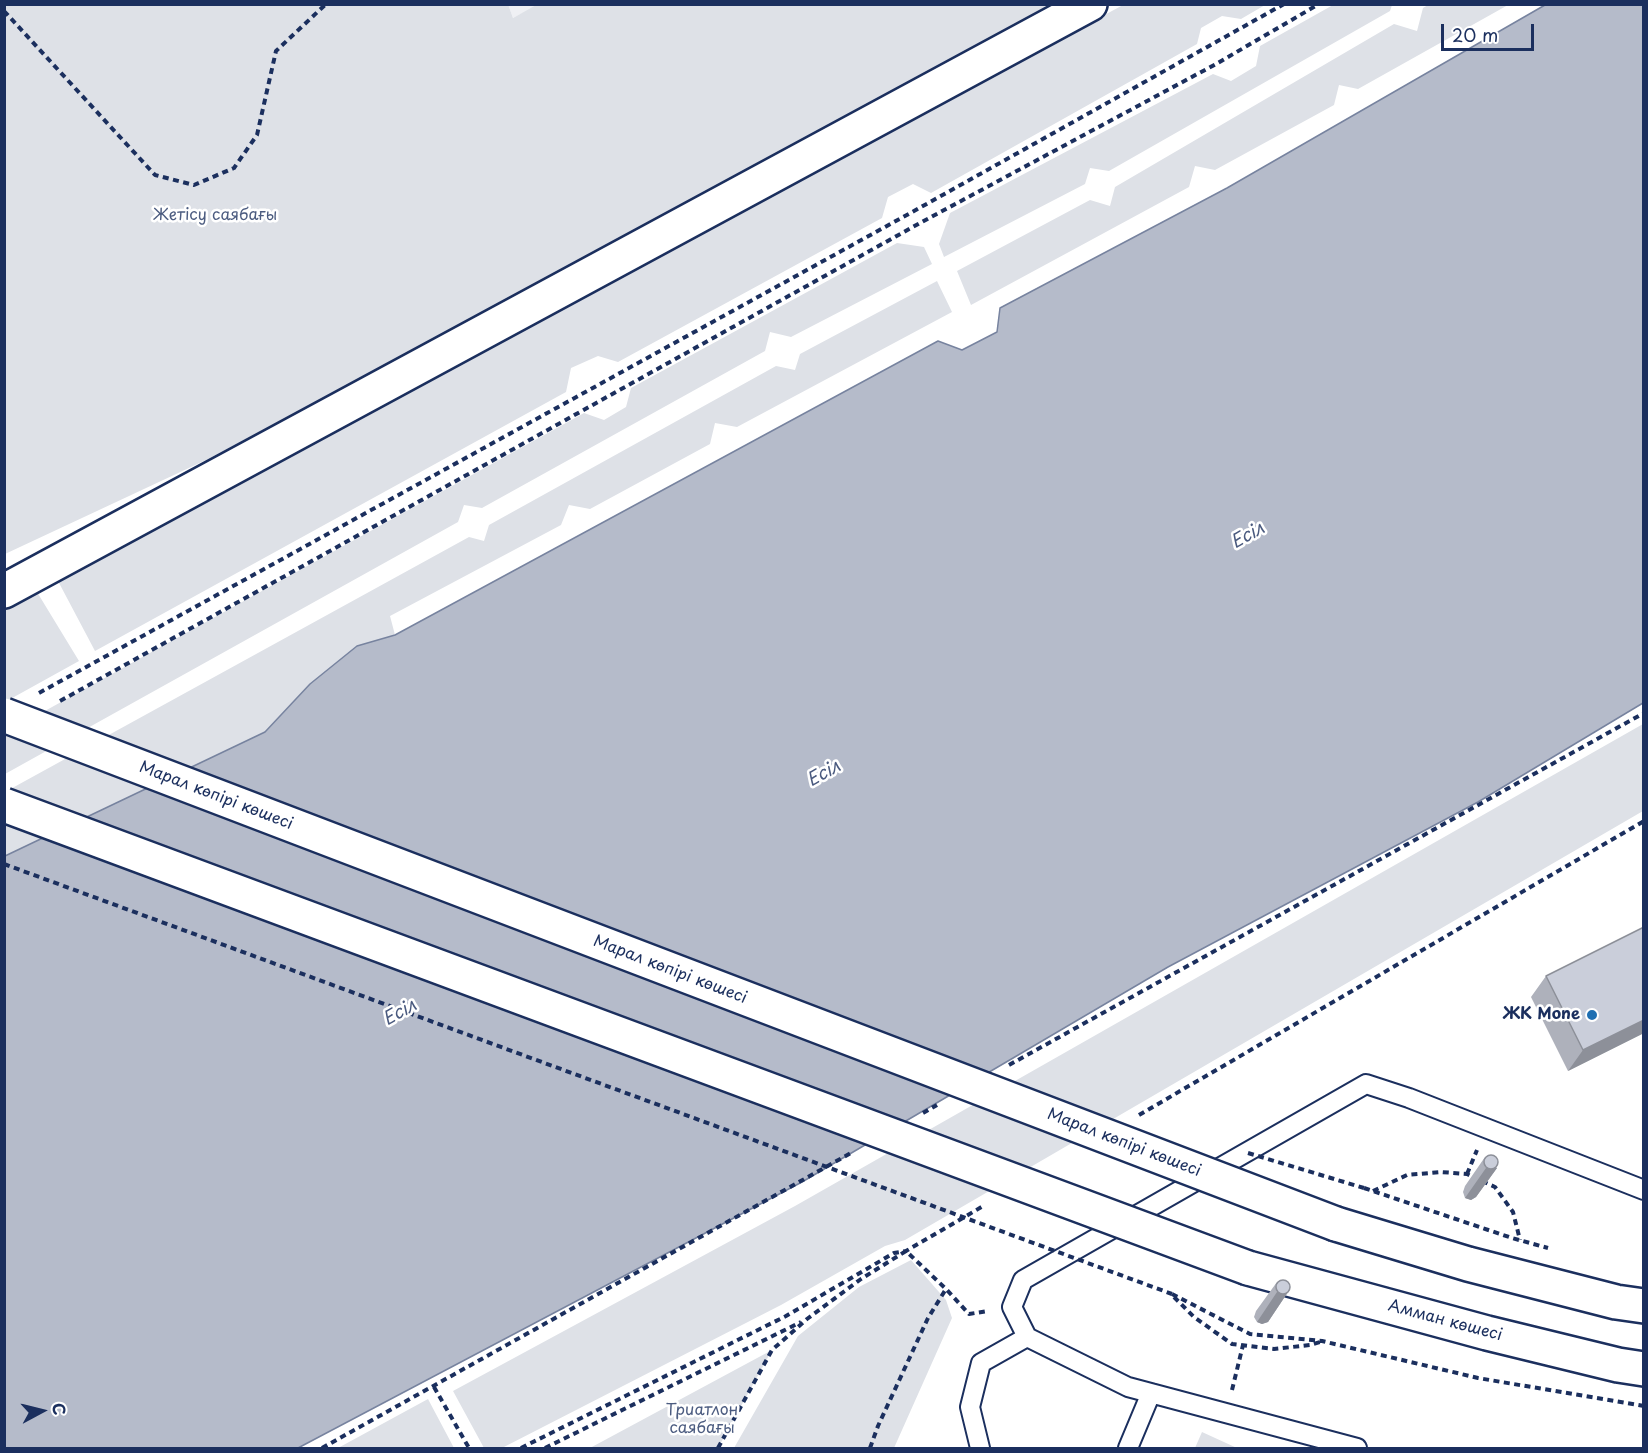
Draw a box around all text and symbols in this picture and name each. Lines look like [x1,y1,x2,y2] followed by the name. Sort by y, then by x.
[1444,12,1537,50] scale bar
[1452,21,1498,48] text: 20 m
[153,206,277,226] park label: Жетісу саябағы
[1227,518,1269,554] water label: Есіл
[803,756,845,792] water label: Есіл
[136,758,296,834] street label: Марал көпірі көшесі
[590,932,750,1008] street label: Марал көпірі көшесі
[379,995,421,1031] water label: Есіл
[1503,1005,1580,1025] place label: ЖК Mone
[1585,1008,1599,1022] marker: ЖК Mone
[1044,1105,1204,1181] street label: Марал көпірі көшесі
[1386,1297,1504,1345] street label: Амман көшесі
[12,1381,72,1441] north arrow
[47,1401,73,1416] text: С
[666,1401,738,1439] park label: Триатлон саябағы

